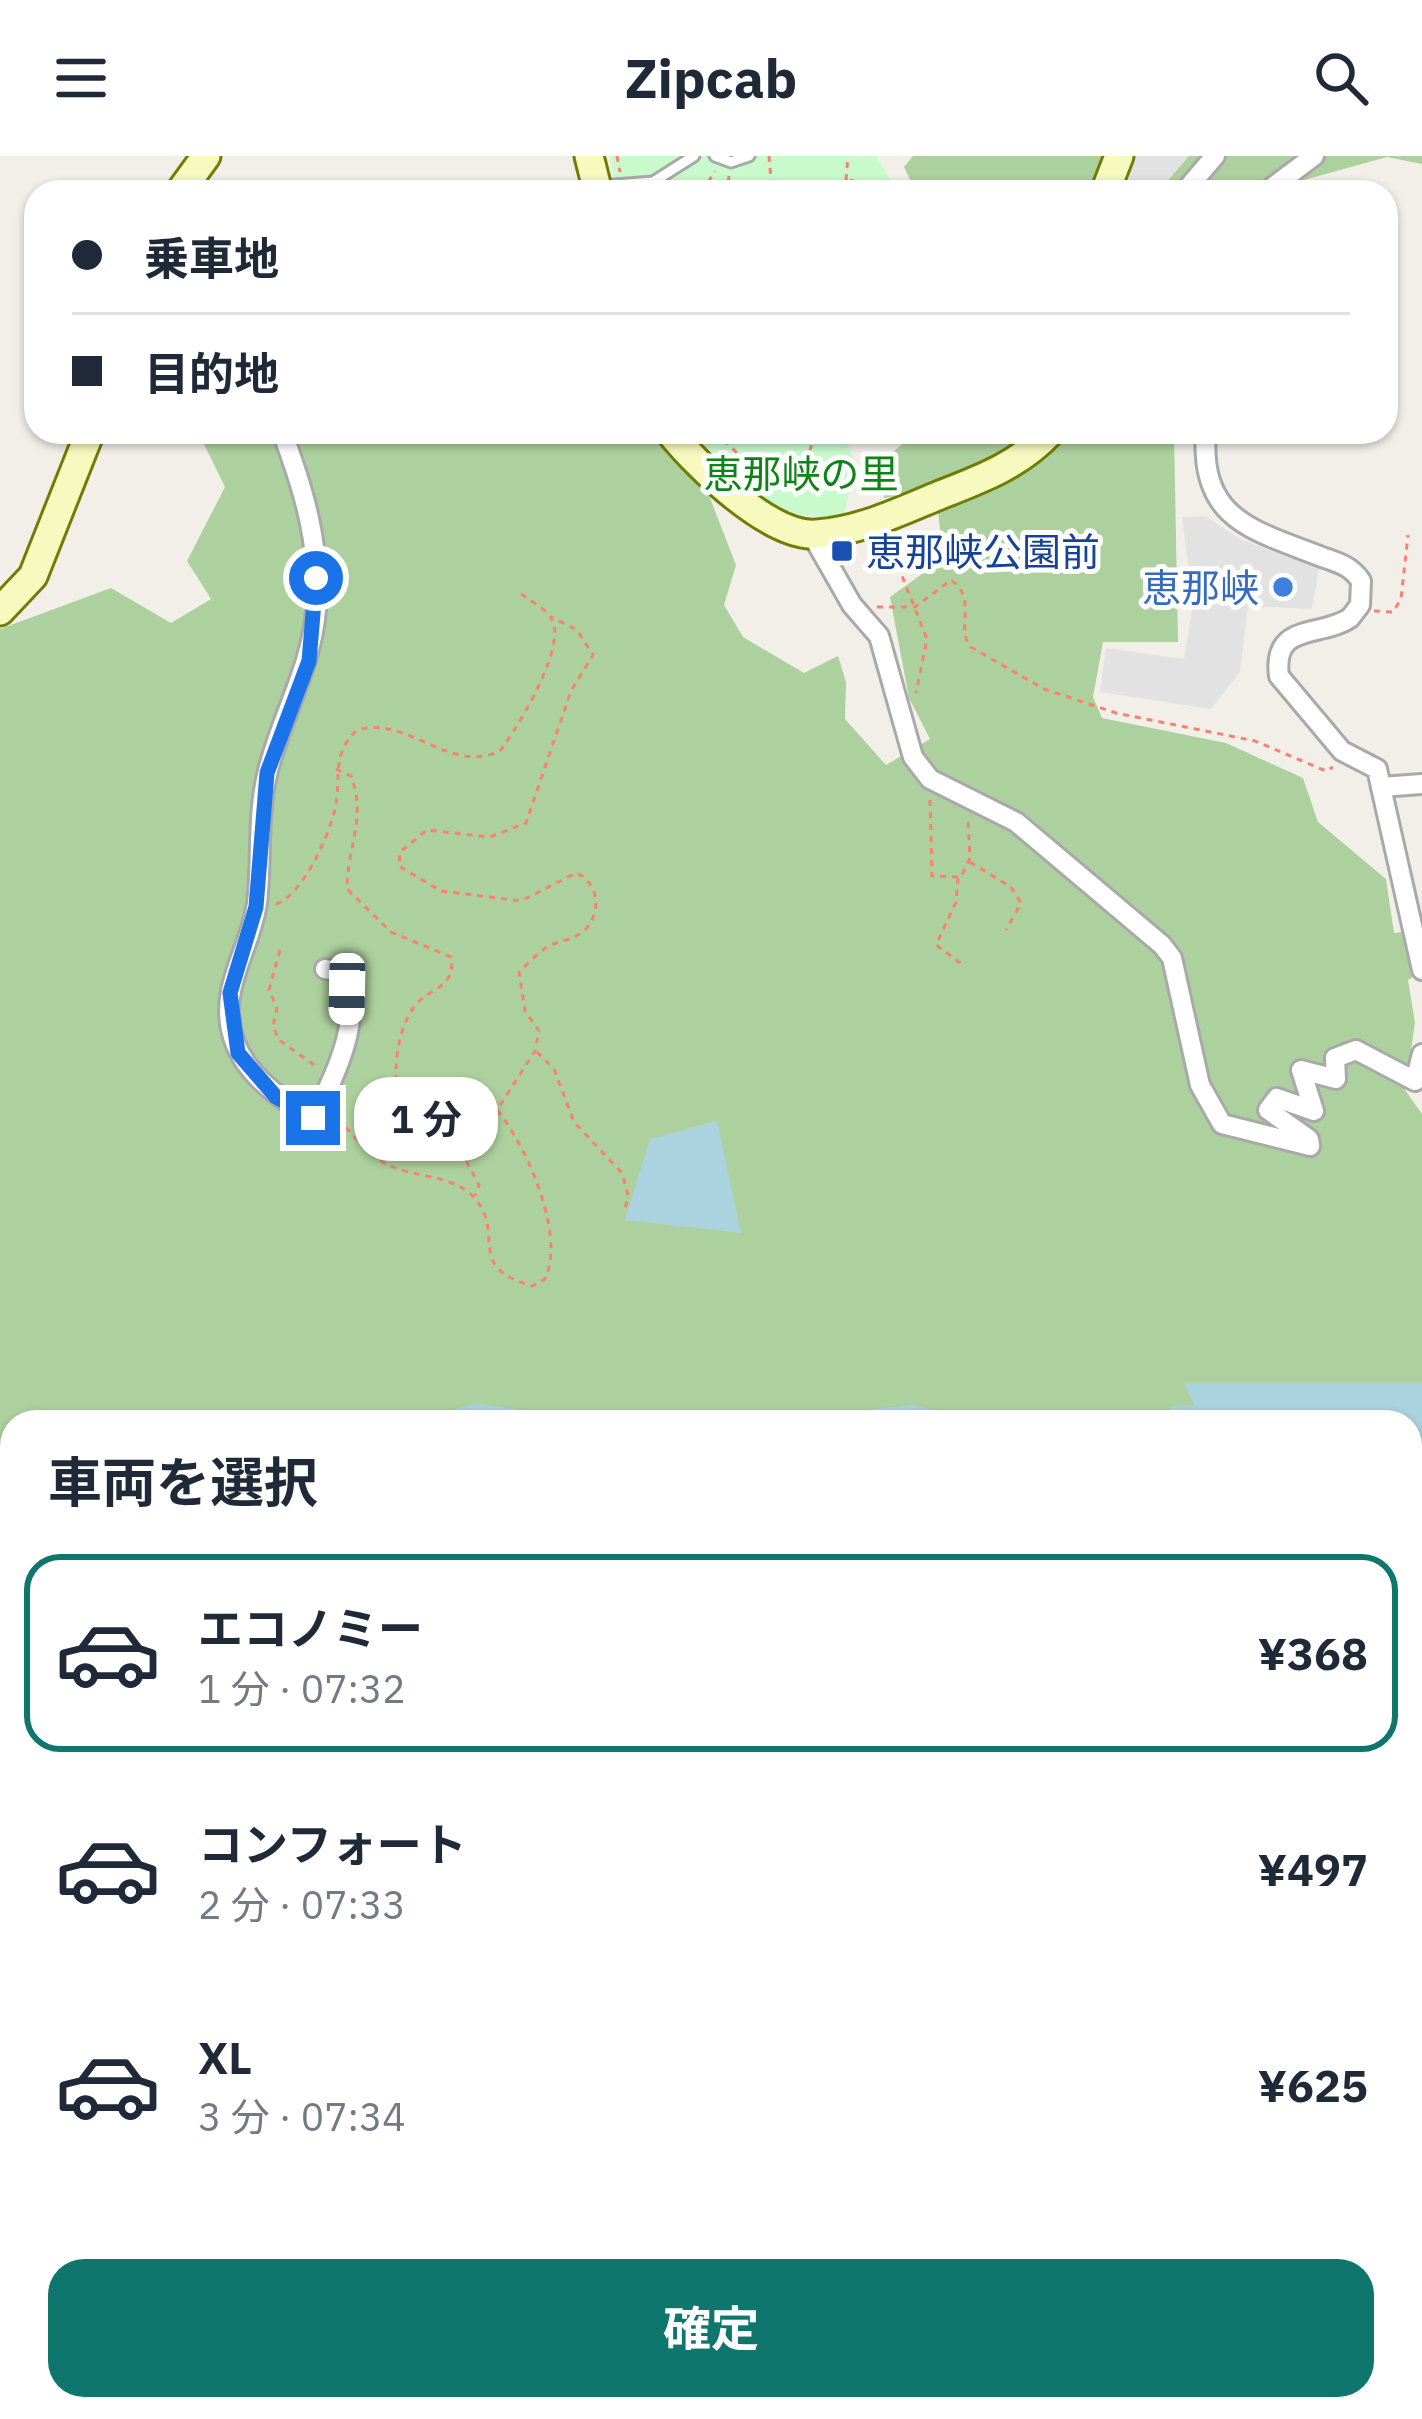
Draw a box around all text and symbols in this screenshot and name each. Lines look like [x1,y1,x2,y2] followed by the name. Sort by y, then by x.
[625,43,797,113] text: Zipcab
[48,45,114,111] icon: menu
[1308,45,1374,111] icon: search
[144,229,279,287] text: 乗車地
[144,344,279,402] text: 目的地
[703,448,899,499] park label: 恵那峡の里
[866,526,1100,577] place label: 恵那峡公園前
[829,538,855,564] marker: 恵那峡公園前
[289,551,343,605] route start
[1142,562,1259,613] place label: 恵那峡
[1270,574,1296,600] marker: 恵那峡
[328,953,366,1025] car
[355,1076,499,1160] callout: 1 分
[286,1091,340,1145] route end
[390,1093,462,1144] text: 1 分
[48,1447,318,1517] text: 車両を選択
[54,1599,162,1707] icon: car
[198,1599,423,1657] text: エコノミー
[1258,1624,1368,1682] text: ¥368
[198,1663,406,1714] text: 1 分 · 07:32
[54,1815,162,1923] icon: car
[198,1815,467,1873] text: コンフォート
[1258,1840,1368,1898] text: ¥497
[198,1879,406,1930] text: 2 分 · 07:33
[198,2028,252,2086] text: XL
[54,2031,162,2139] icon: car
[1258,2056,1368,2114] text: ¥625
[198,2091,406,2142] text: 3 分 · 07:34
[48,2259,1374,2397] button: 確定

